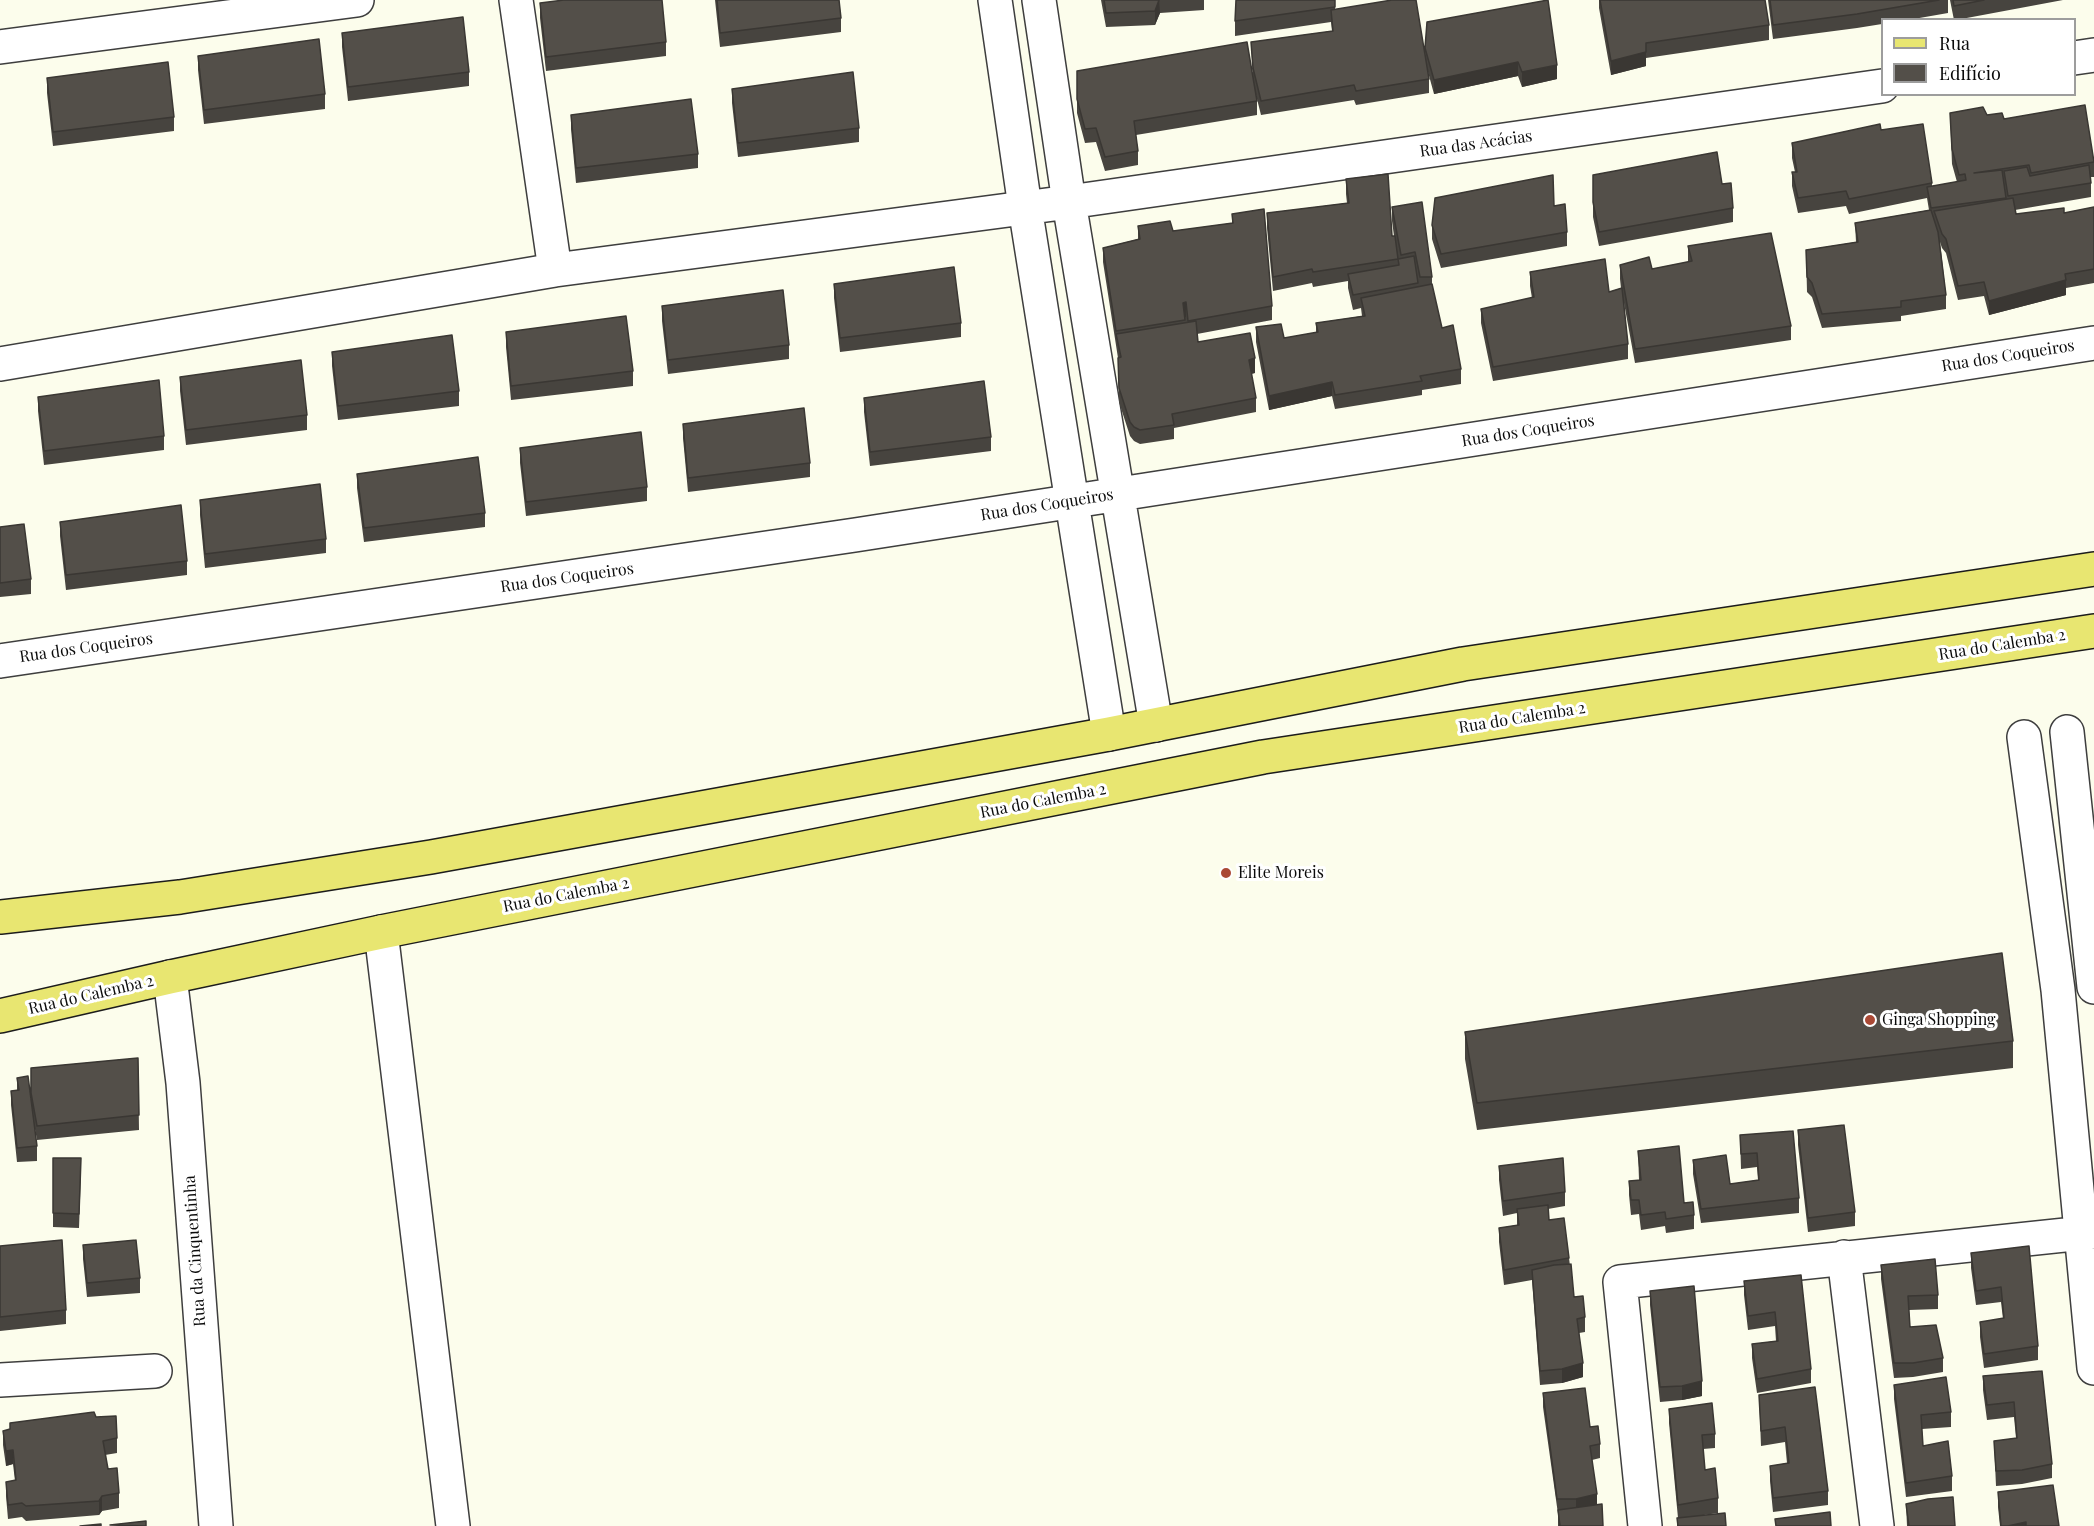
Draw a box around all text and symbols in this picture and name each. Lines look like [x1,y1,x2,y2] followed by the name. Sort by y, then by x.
[1881,18,2076,96] legend
[1939,31,1970,55] text: Rua
[1939,61,2001,85] text: Edifício
[1419,127,1533,161] street label: Rua das Acácias
[1940,336,2076,376] street label: Rua dos Coqueiros
[1460,411,1596,451] street label: Rua dos Coqueiros
[979,485,1115,525] street label: Rua dos Coqueiros
[499,559,635,597] street label: Rua dos Coqueiros
[1937,626,2067,664] street label: Rua do Calemba 2
[18,629,154,667] street label: Rua dos Coqueiros
[1457,699,1587,737] street label: Rua do Calemba 2
[978,779,1108,823] street label: Rua do Calemba 2
[1238,863,1324,883] place label: Elite Moreis
[1219,866,1233,880] marker: Elite Moreis
[501,873,631,917] street label: Rua do Calemba 2
[26,971,156,1019] street label: Rua do Calemba 2
[1882,1010,1996,1030] place label: Ginga Shopping
[1863,1013,1877,1027] marker: Ginga Shopping
[180,1175,210,1327] street label: Rua da Cinquentinha

